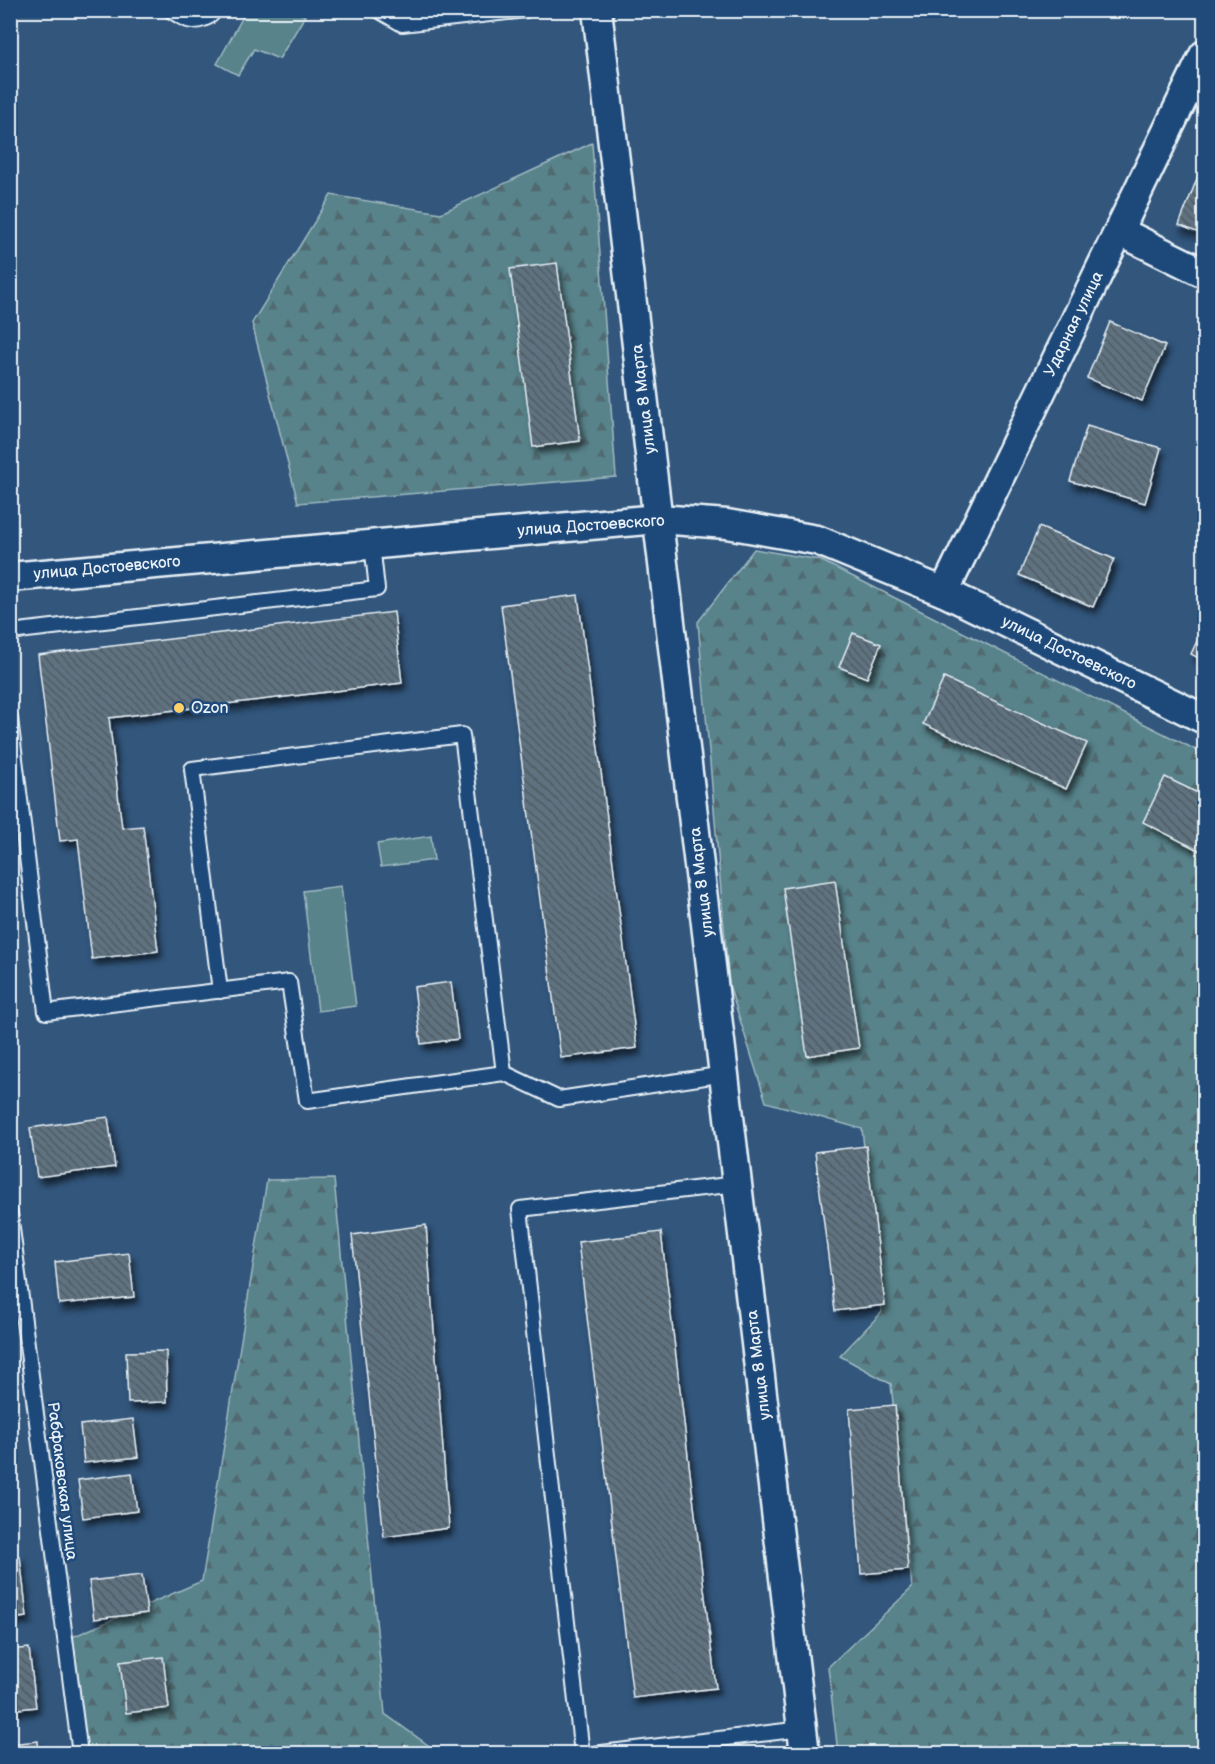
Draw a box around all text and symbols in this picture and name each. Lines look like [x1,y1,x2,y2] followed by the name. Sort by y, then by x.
[1040,268,1108,380] street label: Ударная улица
[628,343,660,455] street label: улица 8 Марта
[517,511,665,541] street label: улица Достоевского
[33,552,181,584] street label: улица Достоевского
[999,612,1139,694] street label: улица Достоевского
[191,699,229,718] place label: Ozon
[172,701,186,715] marker: Ozon
[686,826,718,938] street label: улица 8 Марта
[743,1309,775,1421] street label: улица 8 Марта
[43,1401,81,1562] street label: Рабфаковская улица

